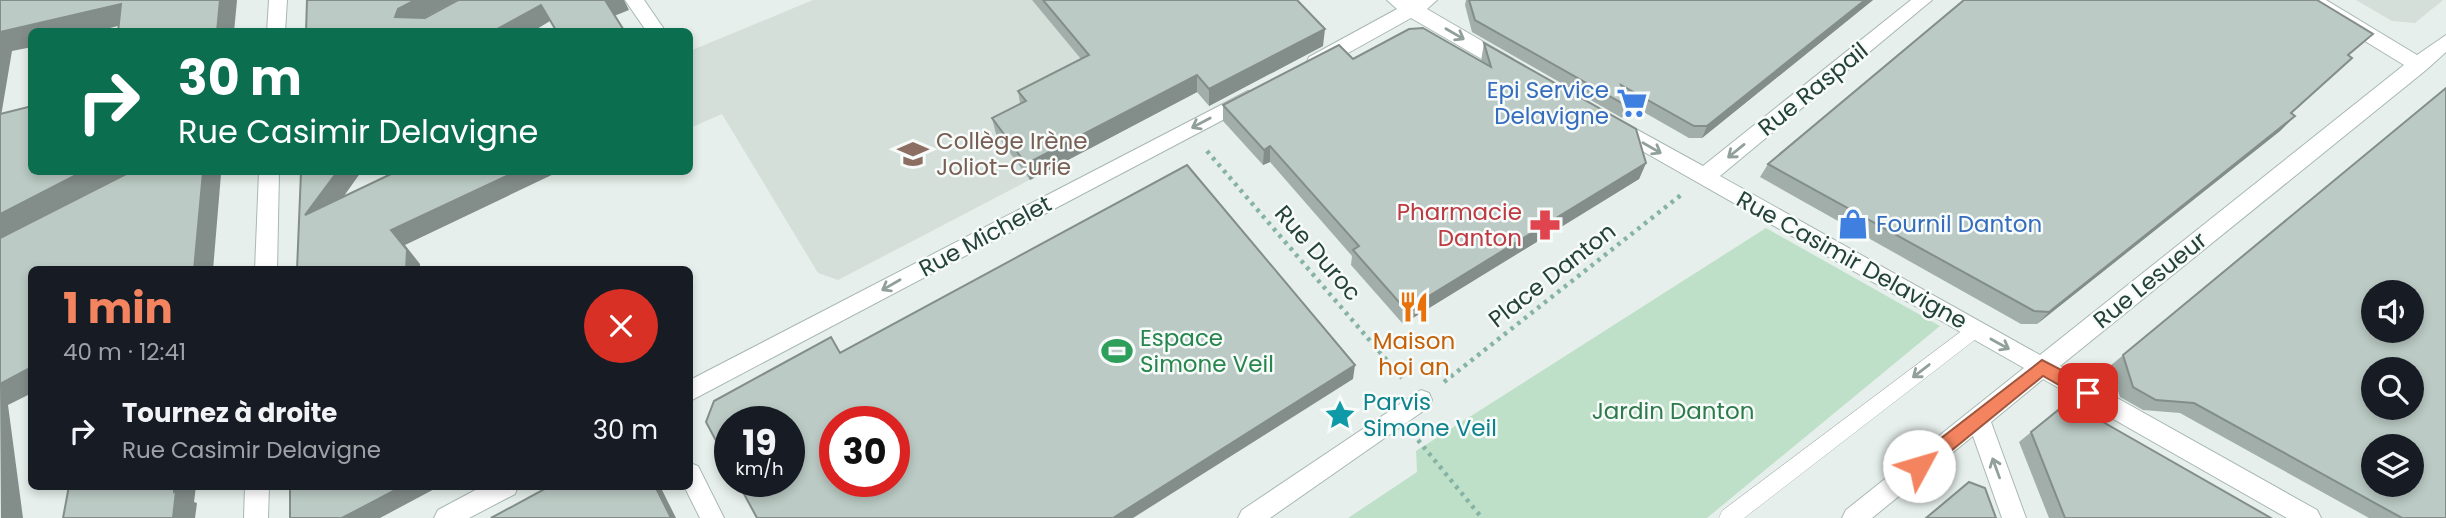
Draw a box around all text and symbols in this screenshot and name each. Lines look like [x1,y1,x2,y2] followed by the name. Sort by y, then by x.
[1445,27,1465,41] one-way arrow
[1751,35,1875,143] street label: Rue Raspail
[178,44,302,112] text: 30 m
[63,56,154,147] icon: right
[1487,74,1609,132] place label: Epi Service Delavigne
[1615,86,1649,120] supermarket icon: Epi Service Delavigne
[178,109,538,154] text: Rue Casimir Delavigne
[1191,116,1212,130] one-way arrow
[936,125,1087,183] place label: Collège Irène Joliot-Curie
[896,137,930,171] school or university icon: Collège Irène Joliot-Curie
[1642,141,1662,155] one-way arrow
[1728,143,1746,159] one-way arrow
[1731,183,1973,337] street label: Rue Casimir Delavigne
[913,188,1057,284] street label: Rue Michelet
[1397,196,1522,254] place label: Pharmacie Danton
[1267,198,1369,308] street label: Rue Duroc
[1836,207,1870,241] shop icon: Fournil Danton
[1528,208,1562,242] pharmacy icon: Pharmacie Danton
[1876,208,2042,240] place label: Fournil Danton
[1482,215,1622,335] street label: Place Danton
[2086,224,2214,336] street label: Rue Lesueur
[882,278,902,292] one-way arrow
[63,279,173,338] text: 1 min
[2361,280,2424,497] map controls
[2361,280,2424,343] button: sound
[584,289,658,363] button: close
[1397,290,1431,324] restaurant icon: Maison hoi an
[1140,322,1274,380] place label: Espace Simone Veil
[1373,325,1455,383] place label: Maison hoi an
[1100,334,1134,368] sports icon: Espace Simone Veil
[63,336,186,368] text: 40 m · 12:41
[1989,338,2010,351] one-way arrow
[2361,357,2424,420] button: search
[1912,363,1930,378] one-way arrow
[2058,363,2118,423] pin
[2069,374,2107,412] icon: arrive
[1363,386,1497,444] place label: Parvis Simone Veil
[122,395,337,431] text: Tournez à droite
[1592,395,1754,427] park label: Jardin Danton
[1323,398,1357,432] place icon: Parvis Simone Veil
[819,406,910,497] speed limit sign: 30
[63,412,101,450] icon: right
[593,412,658,448] text: 30 m
[742,418,777,467] text: 19
[1882,429,1956,503] position arrow
[122,434,381,466] text: Rue Casimir Delavigne
[2361,434,2424,497] button: layers
[736,456,783,481] text: km/h
[1989,458,2001,480] one-way arrow

